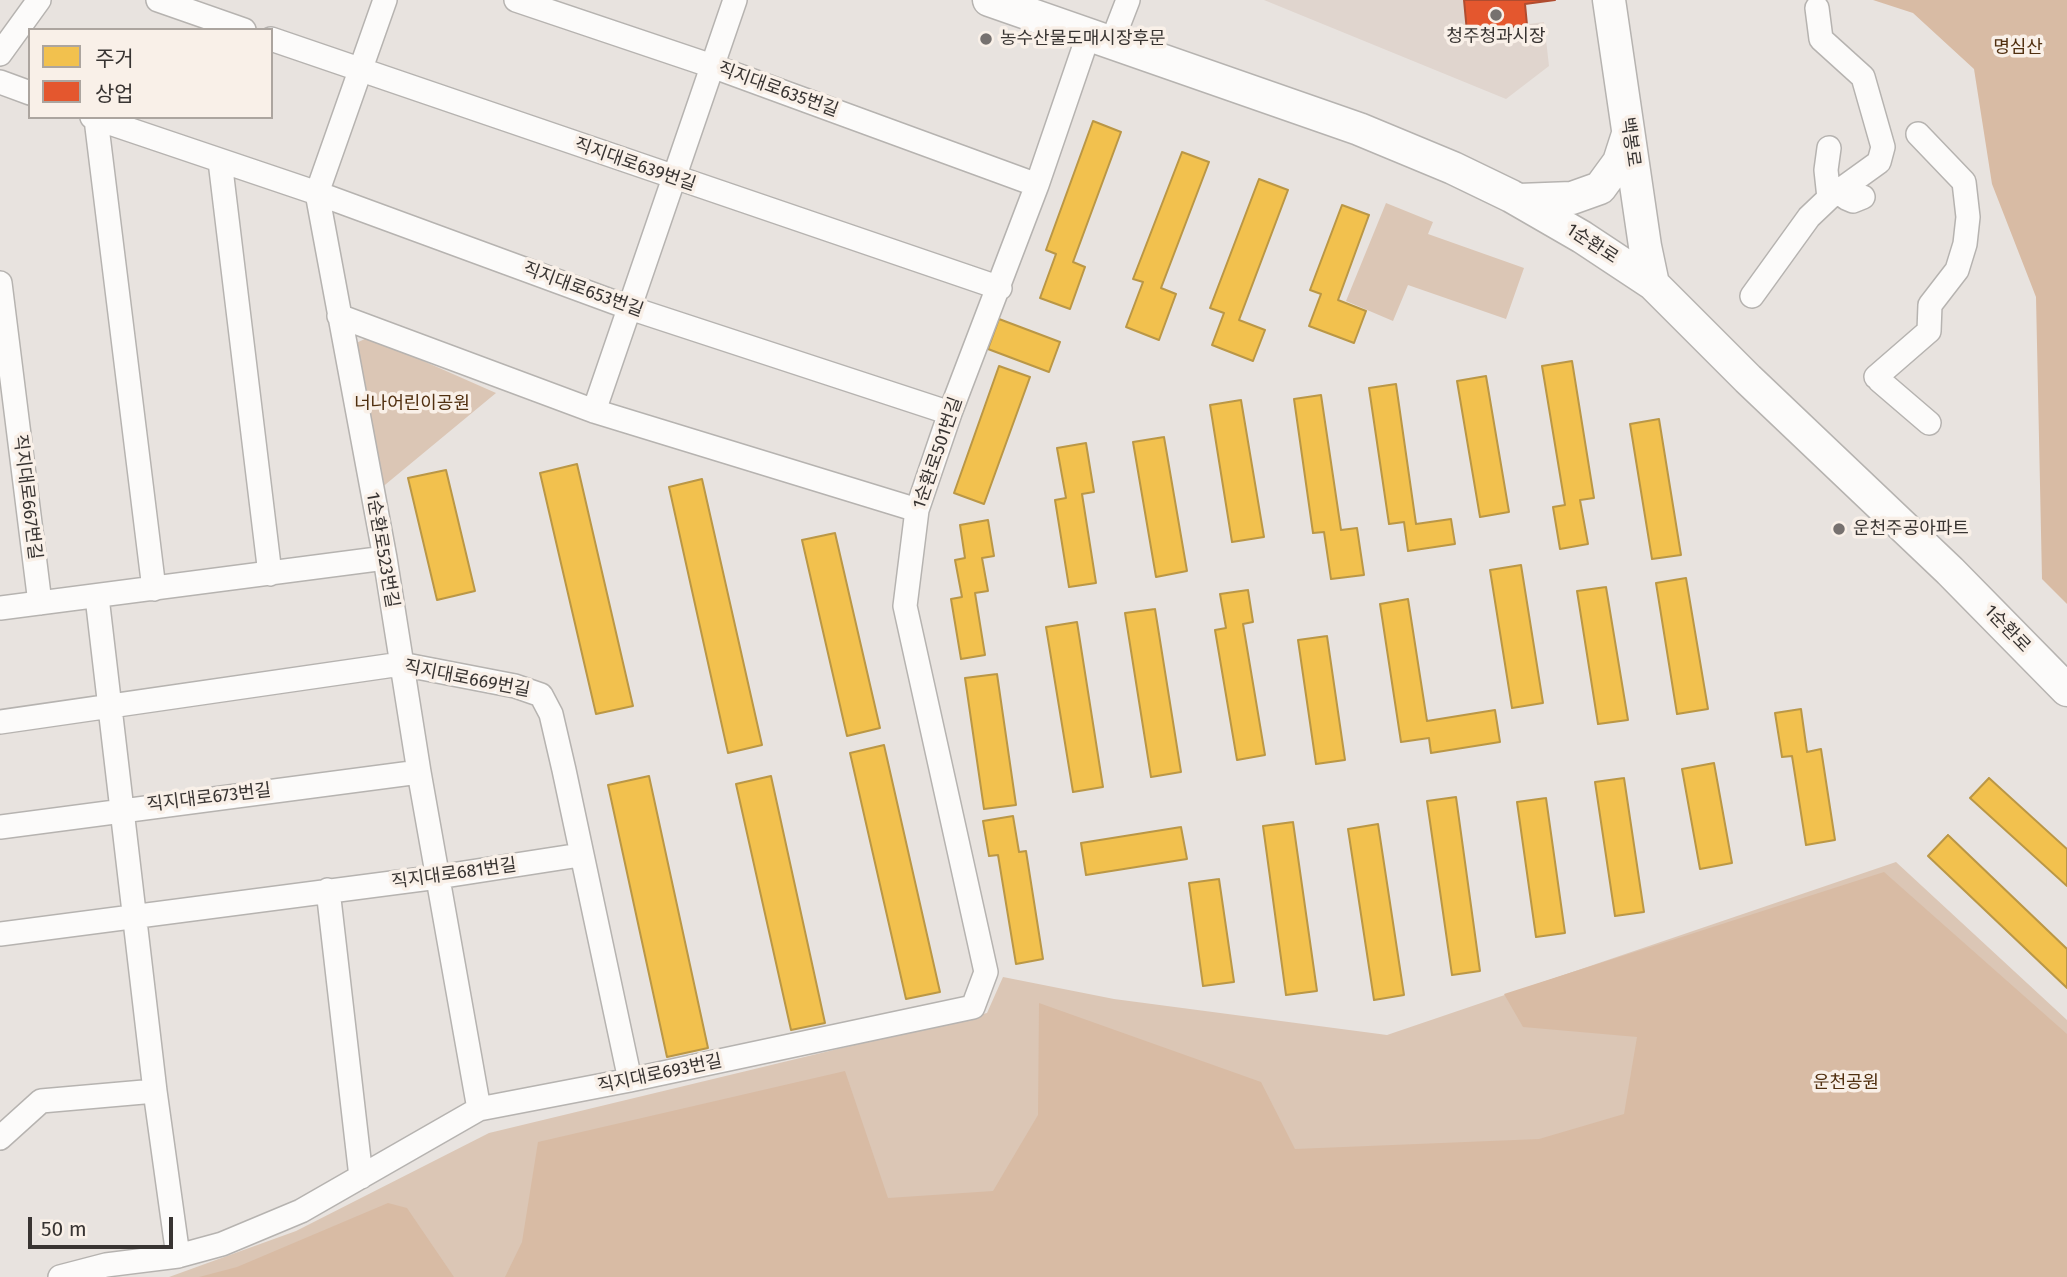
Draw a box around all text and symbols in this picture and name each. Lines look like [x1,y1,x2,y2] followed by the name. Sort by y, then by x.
[1488,7,1504,23] marker: 청주청과시장
[1446,26,1546,48] place label: 청주청과시장
[28,28,273,119] legend
[1000,28,1166,50] place label: 농수산물도매시장후문
[978,31,994,47] marker: 농수산물도매시장후문
[1993,37,2043,59] park label: 명심산
[95,46,134,72] text: 주거
[715,58,841,122] street label: 직지대로635번길
[95,81,134,107] text: 상업
[1616,116,1644,168] street label: 백봉로
[571,134,699,196] street label: 직지대로639번길
[1562,219,1622,269] street label: 1순환로
[520,258,646,322] street label: 직지대로653번길
[354,393,470,415] park label: 너나어린이공원
[909,394,967,512] street label: 1순환로501번길
[9,433,45,561] street label: 직지대로667번길
[361,490,403,610] street label: 1순환로523번길
[1853,518,1969,540] place label: 운천주공아파트
[1831,521,1847,537] marker: 운천주공아파트
[1979,601,2035,657] street label: 1순환로
[402,656,532,702] street label: 직지대로669번길
[146,780,272,816] street label: 직지대로673번길
[390,855,518,893] street label: 직지대로681번길
[596,1050,724,1098] street label: 직지대로693번길
[1813,1072,1879,1094] park label: 운천공원
[32,1204,177,1248] scale bar
[41,1216,87,1242] text: 50 m

